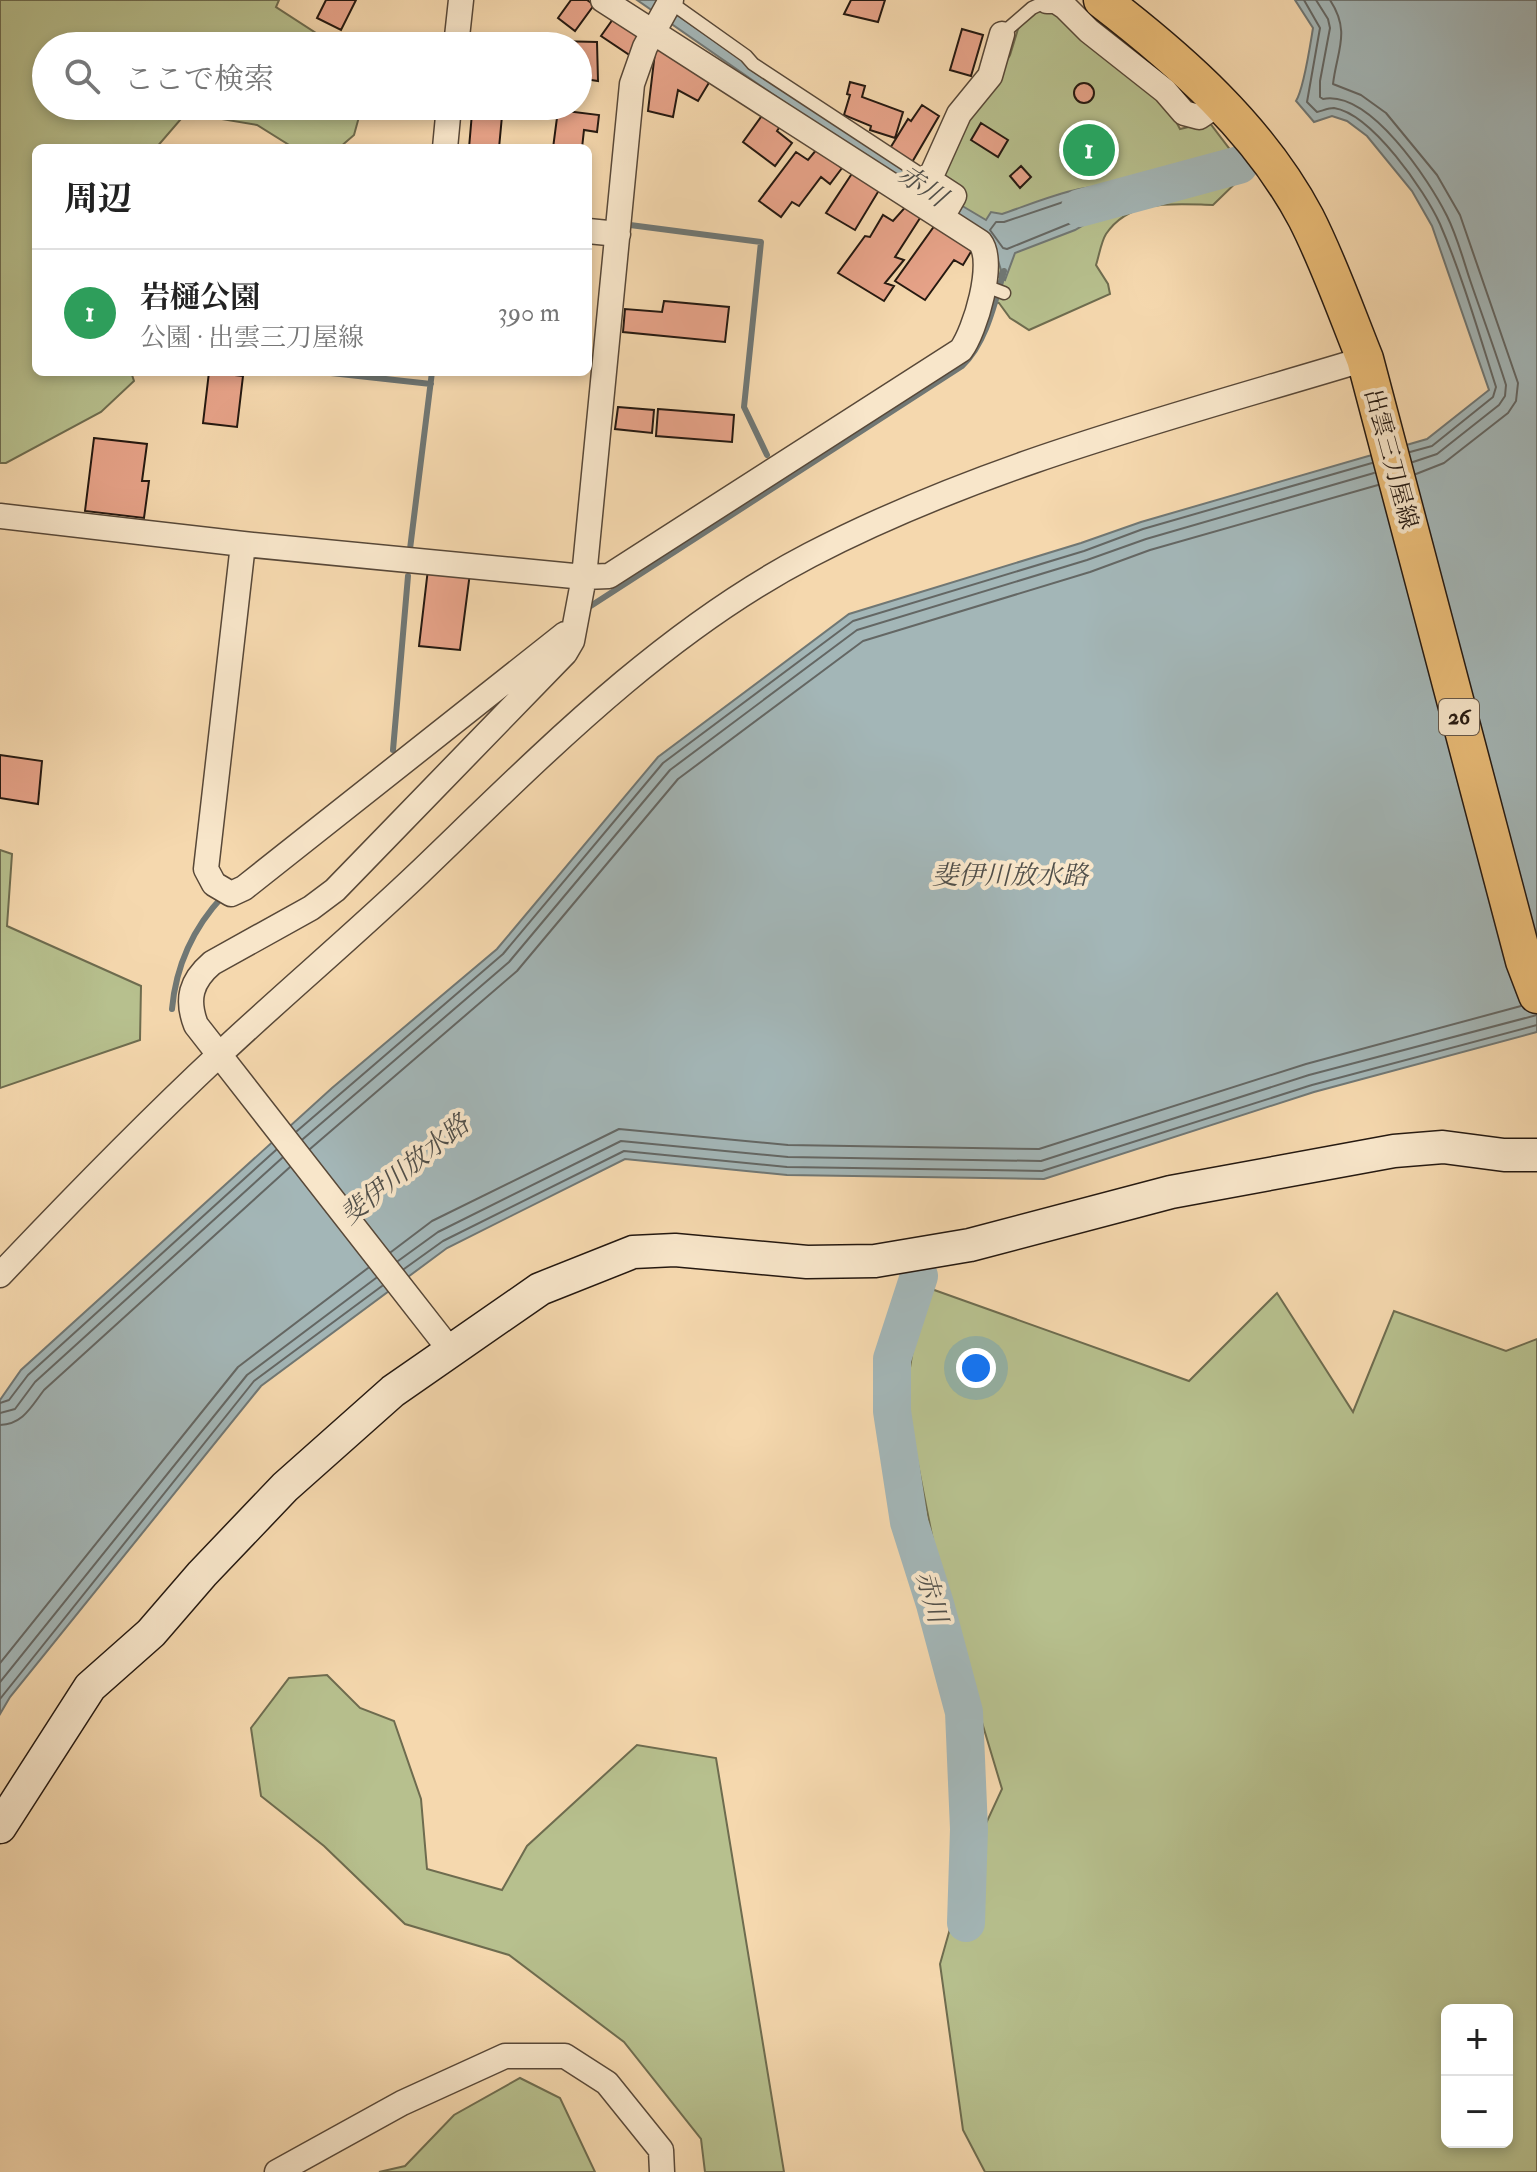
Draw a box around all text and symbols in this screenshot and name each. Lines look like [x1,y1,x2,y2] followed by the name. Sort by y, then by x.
[32,32,592,120] search box
[60,54,104,98] icon: search
[124,61,274,98] text: ここで検索
[1063,120,1115,180] pin: 1
[891,158,955,215] water label: 赤川
[64,178,132,221] text: 周辺
[140,279,260,316] text: 岩樋公園
[85,297,95,329] text: 1
[498,297,560,329] text: 390 m
[140,322,364,354] text: 公園 · 出雲三刀屋線
[1357,385,1425,533] street label: 出雲三刀屋線
[1439,699,1479,735] road number: 26
[932,860,1090,892] water label: 斐伊川放水路
[334,1107,477,1232] water label: 斐伊川放水路
[956,1348,996,1388] your location
[908,1568,954,1629] water label: 赤川
[1441,2004,1513,2148] map controls
[1441,2004,1513,2076] button: +
[1441,2076,1513,2148] button: −

